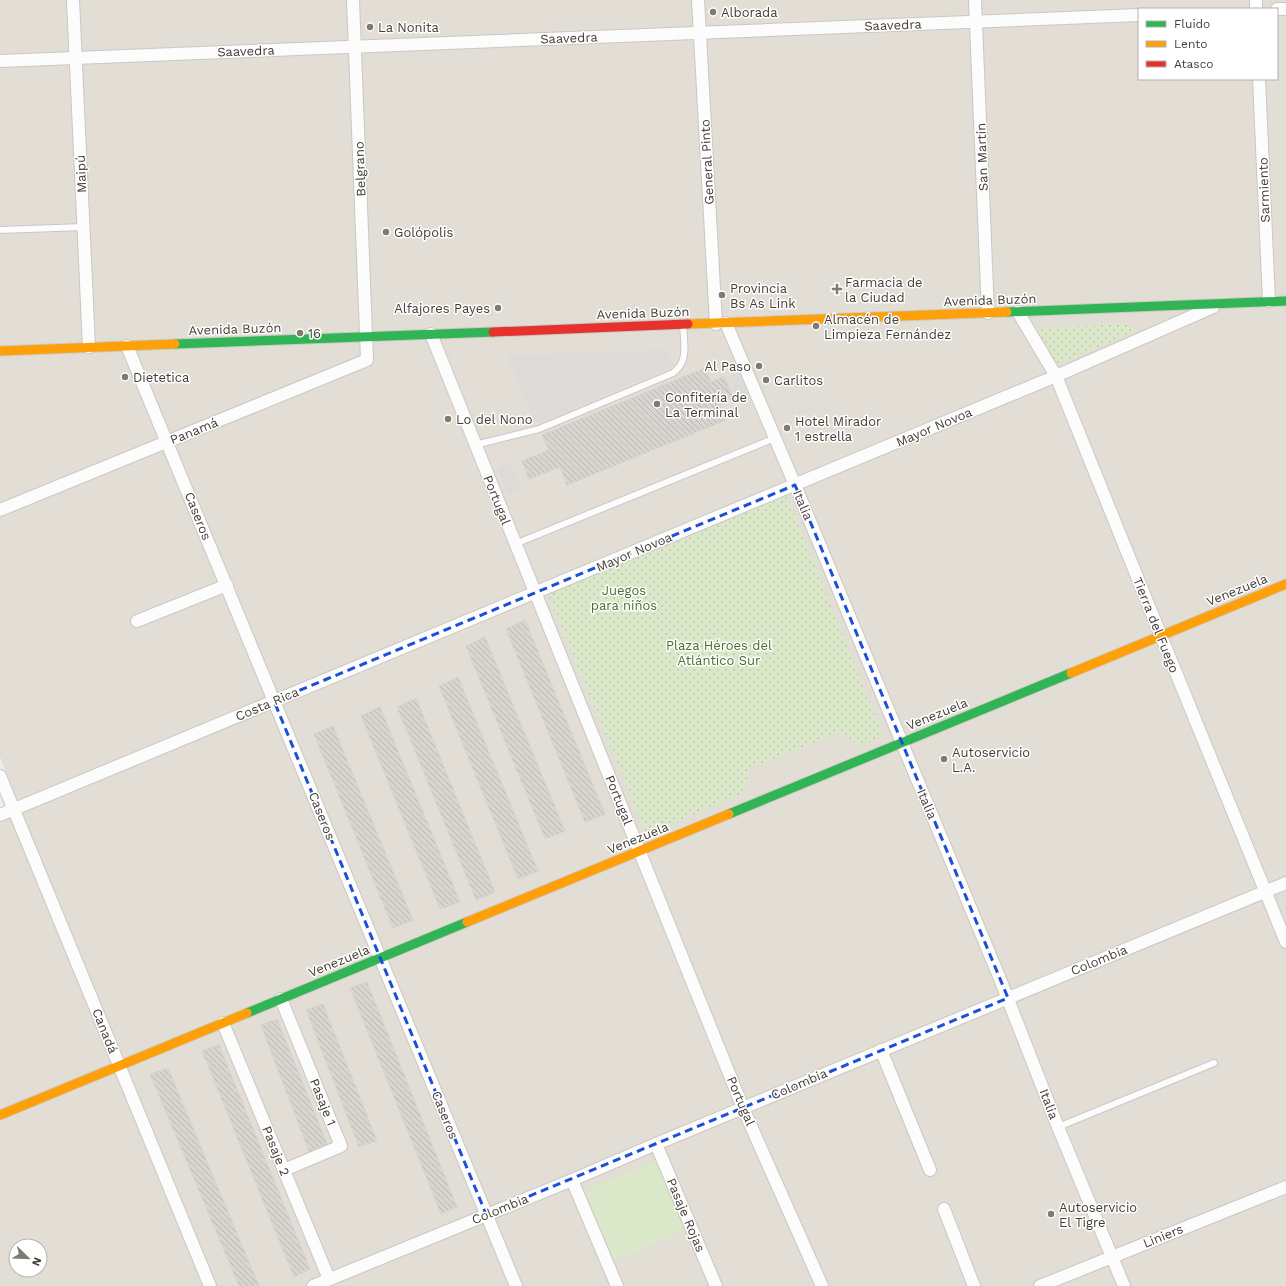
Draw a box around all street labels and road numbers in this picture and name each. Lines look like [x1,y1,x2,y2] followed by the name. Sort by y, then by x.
[864,16,923,34] street label: Saavedra
[540,29,599,47] street label: Saavedra
[217,42,276,60] street label: Saavedra
[697,119,717,205] street label: General Pinto
[973,123,991,191] street label: San Martín
[352,141,368,197] street label: Belgrano
[73,155,89,193] street label: Maipú
[1255,157,1273,223] street label: Sarmiento
[943,291,1037,309] street label: Avenida Buzón
[596,304,690,322] street label: Avenida Buzón
[188,320,282,338] street label: Avenida Buzón
[894,404,975,450] street label: Mayor Novoa
[168,414,221,447] street label: Panamá
[480,473,514,527] street label: Portugal
[790,488,816,523] street label: Italia
[182,490,214,542] street label: Caseros
[594,529,675,575] street label: Mayor Novoa
[1204,571,1270,609] street label: Venezuela
[1130,575,1182,675] street label: Tierra del Fuego
[233,684,301,724] street label: Costa Rica
[904,695,970,733] street label: Venezuela
[602,773,636,827] street label: Portugal
[914,787,940,822] street label: Italia
[306,790,338,842] street label: Caseros
[605,819,671,857] street label: Venezuela
[306,942,372,980] street label: Venezuela
[1068,942,1130,978] street label: Colombia
[89,1006,121,1056] street label: Canadá
[769,1065,830,1103] street label: Colombia
[724,1074,758,1128] street label: Portugal
[307,1076,339,1128] street label: Pasaje 1
[1036,1087,1062,1122] street label: Italia
[429,1089,461,1141] street label: Caseros
[259,1124,293,1178] street label: Pasaje 2
[664,1176,708,1254] street label: Pasaje Rojas
[469,1191,531,1227] street label: Colombia
[1141,1221,1185,1251] street label: Liniers

